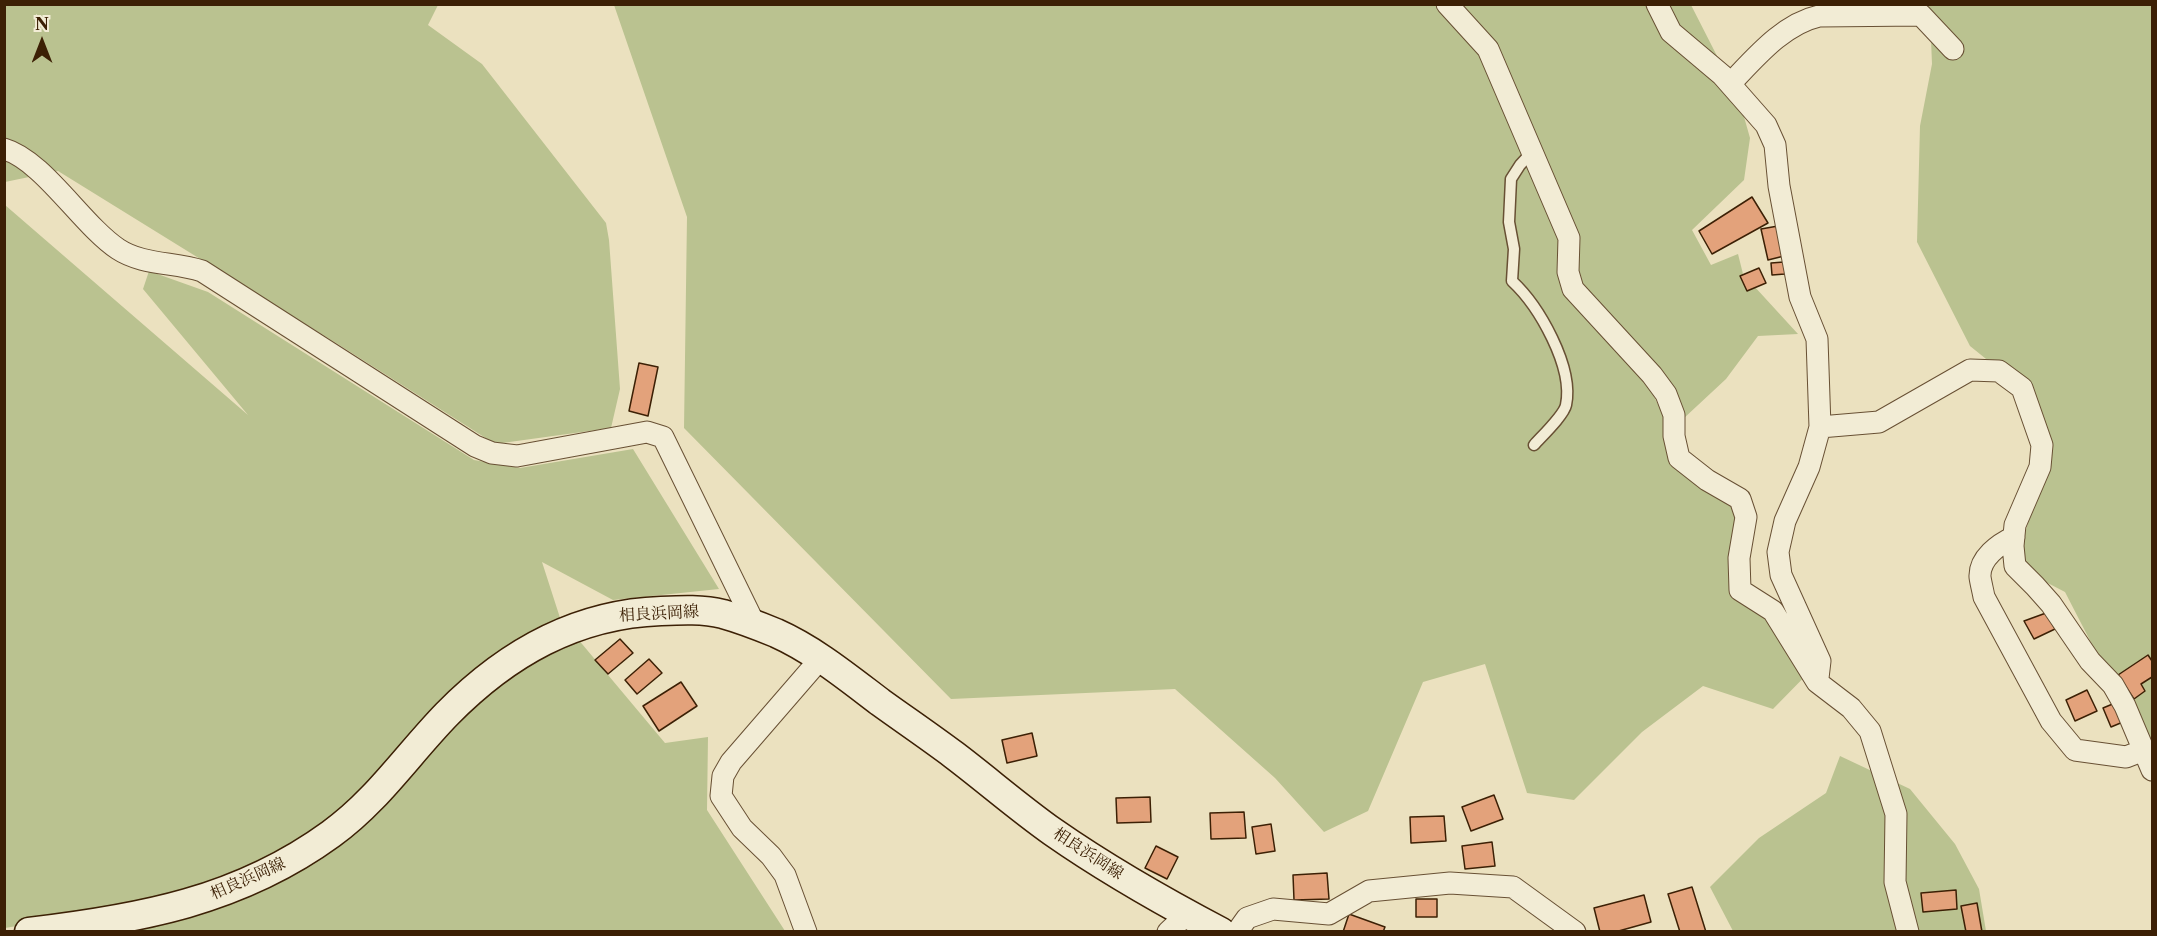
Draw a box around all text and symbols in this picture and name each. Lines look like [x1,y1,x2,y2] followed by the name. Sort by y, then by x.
[12,12,72,72] north arrow
[35,14,49,34] text: N
[619,602,699,626] street label: 相良浜岡線
[1049,824,1127,884] street label: 相良浜岡線
[208,854,288,904] street label: 相良浜岡線

